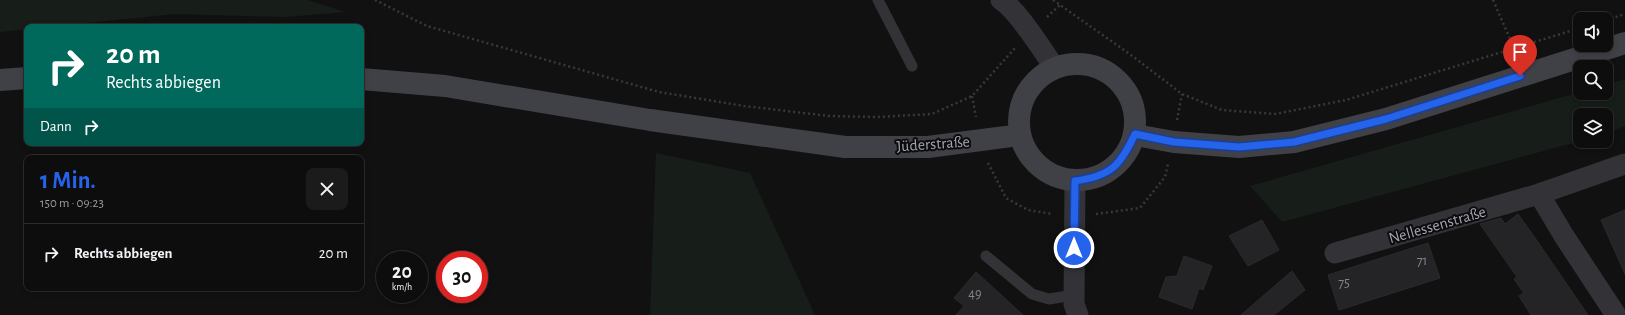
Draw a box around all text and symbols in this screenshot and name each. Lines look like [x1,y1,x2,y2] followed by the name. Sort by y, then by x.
[1573,12,1613,148] map controls
[1573,12,1613,52] button: sound
[1503,35,1537,76] pin
[40,40,92,92] icon: right
[106,41,161,69] text: 20 m
[1509,41,1531,63] icon: arrive
[1573,60,1613,100] button: search
[106,74,221,92] text: Rechts abbiegen
[1573,108,1613,148] button: layers
[80,116,102,138] icon: right
[40,119,72,134] text: Dann
[896,133,970,155] street label: Jüderstraße
[306,168,348,210] button: close
[40,169,96,193] text: 1 Min.
[40,197,104,210] text: 150 m · 09:23
[1387,203,1488,246] street label: Nellessenstraße
[1053,227,1095,269] position arrow
[40,243,62,265] icon: right
[74,246,172,261] text: Rechts abbiegen
[319,246,348,261] text: 20 m
[436,251,488,303] speed limit sign: 30
[1417,254,1427,268] house number: 71
[392,262,412,282] text: 20
[1338,276,1350,290] house number: 75
[392,282,412,292] text: km/h
[968,287,982,301] house number: 49

